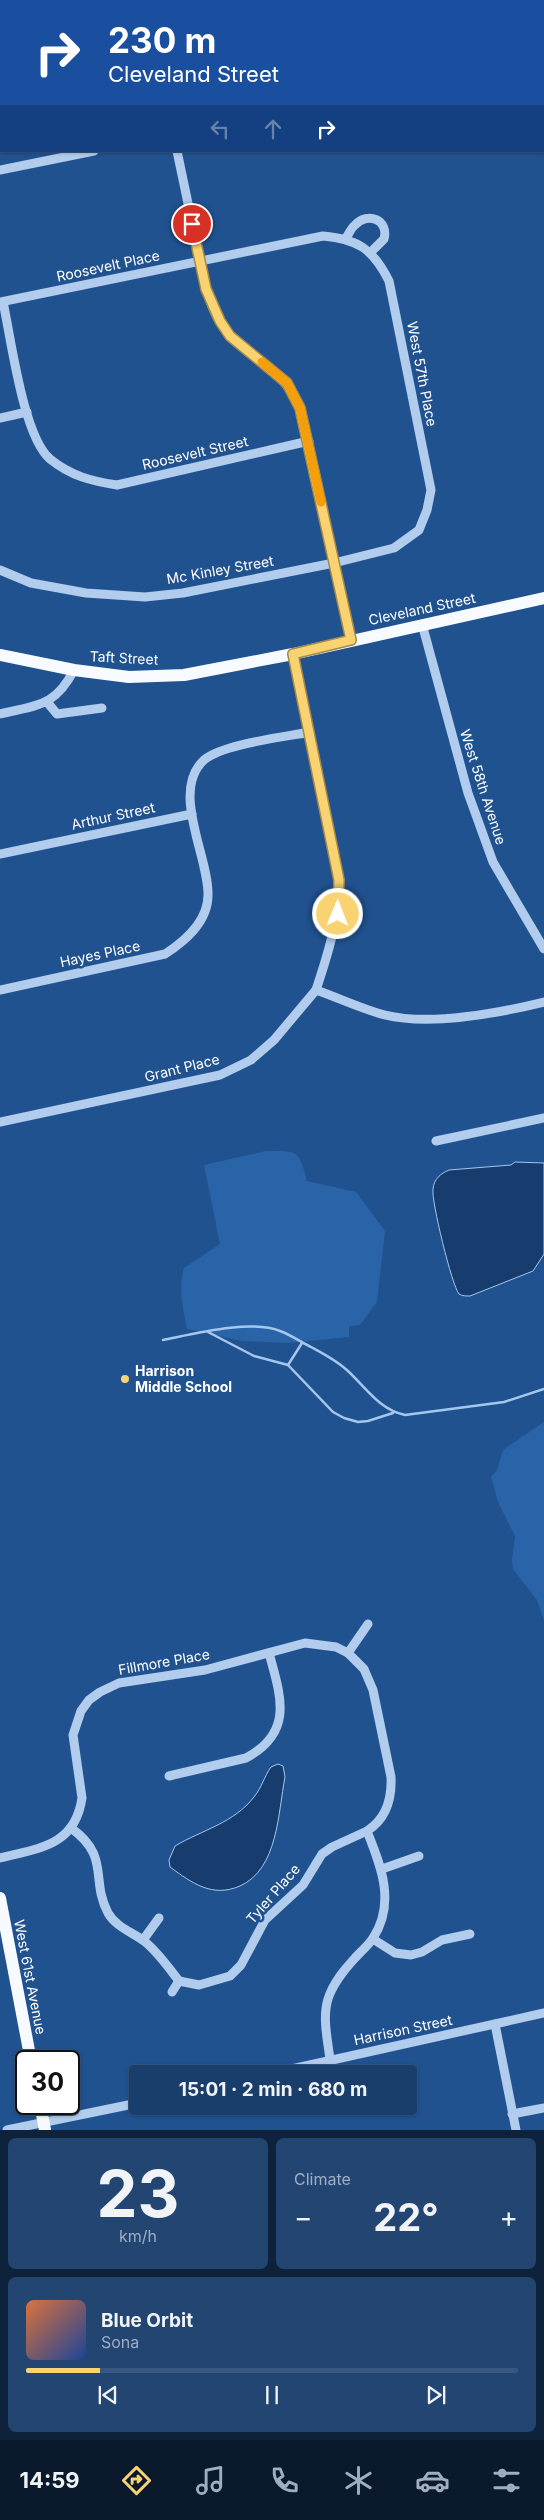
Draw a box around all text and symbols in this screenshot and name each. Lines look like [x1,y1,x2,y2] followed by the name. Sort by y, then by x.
[108,19,216,61] text: 230 m
[25,20,90,85] icon: right
[108,61,279,87] text: Cleveland Street
[206,115,234,143] icon: left
[259,115,287,143] icon: ahead
[312,115,340,143] icon: right
[171,203,213,245] pin
[178,210,206,238] icon: arrive
[55,246,161,285] street label: Roosevelt Place
[404,320,441,428] street label: West 57th Place
[140,432,250,473] street label: Roosevelt Street
[165,552,275,587] street label: Mc Kinley Street
[367,589,477,628] street label: Cleveland Street
[89,647,159,668] street label: Taft Street
[457,727,510,847] street label: West 58th Avenue
[70,798,157,833] street label: Arthur Street
[311,887,363,939] position arrow
[58,937,142,970] street label: Hayes Place
[143,1050,221,1085] street label: Grant Place
[135,1362,232,1395] place label: Harrison Middle School
[119,1373,131,1385] marker: Harrison Middle School
[117,1645,211,1678] street label: Fillmore Place
[242,1860,303,1927] street label: Tyler Place
[11,1918,50,2036] street label: West 61st Avenue
[352,2011,454,2048] street label: Harrison Street
[15,2050,80,2115] speed limit sign: 30
[179,2078,367,2101] text: 15:01 · 2 min · 680 m
[97,2154,179,2233] text: 23
[294,2169,351,2189] text: Climate
[373,2194,439,2240] text: 22°
[294,2200,313,2234] text: −
[499,2200,518,2234] text: +
[119,2226,157,2246] text: km/h
[101,2309,193,2332] text: Blue Orbit
[101,2332,139,2352] text: Sona
[94,2381,122,2409] icon: previous
[258,2381,286,2409] icon: pause
[422,2381,450,2409] icon: next
[119,2463,154,2498] icon: directions
[193,2463,228,2498] icon: music
[267,2463,302,2498] icon: phone
[341,2463,376,2498] icon: climate
[415,2463,450,2498] icon: car
[489,2463,524,2498] icon: filters
[20,2467,80,2493] text: 14:59

